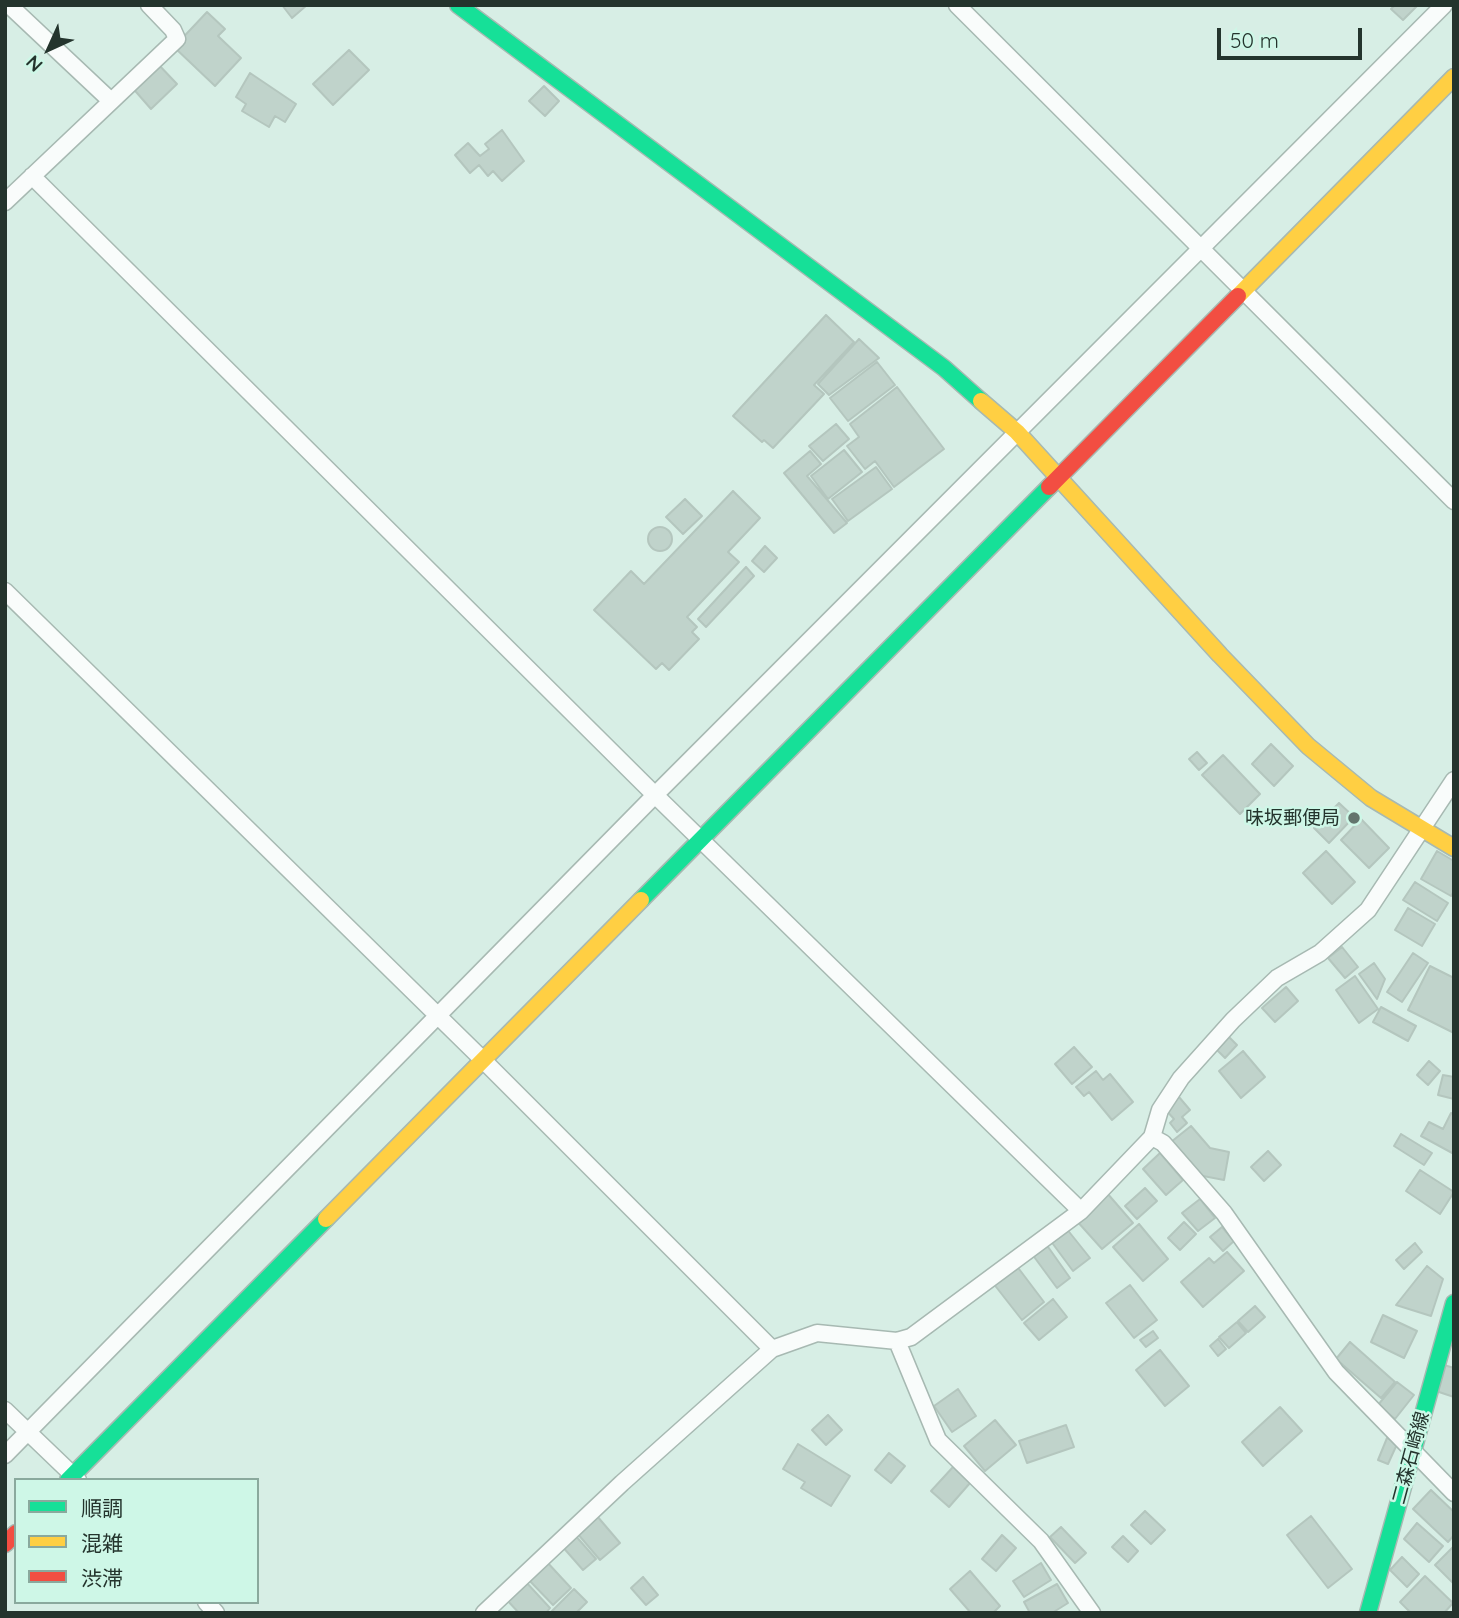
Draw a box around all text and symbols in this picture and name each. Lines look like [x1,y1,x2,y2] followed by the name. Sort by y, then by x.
[14,14,84,84] north arrow
[1221,14,1366,58] scale bar
[1230,27,1279,53] text: 50 m
[21,50,48,77] text: N
[1245,807,1340,829] place label: 味坂郵便局
[1346,810,1362,826] marker: 味坂郵便局
[1388,1409,1434,1507] street label: 二森石崎線
[14,1478,259,1604] legend
[81,1495,123,1521] text: 順調
[81,1530,123,1556] text: 混雑
[81,1565,123,1591] text: 渋滞

